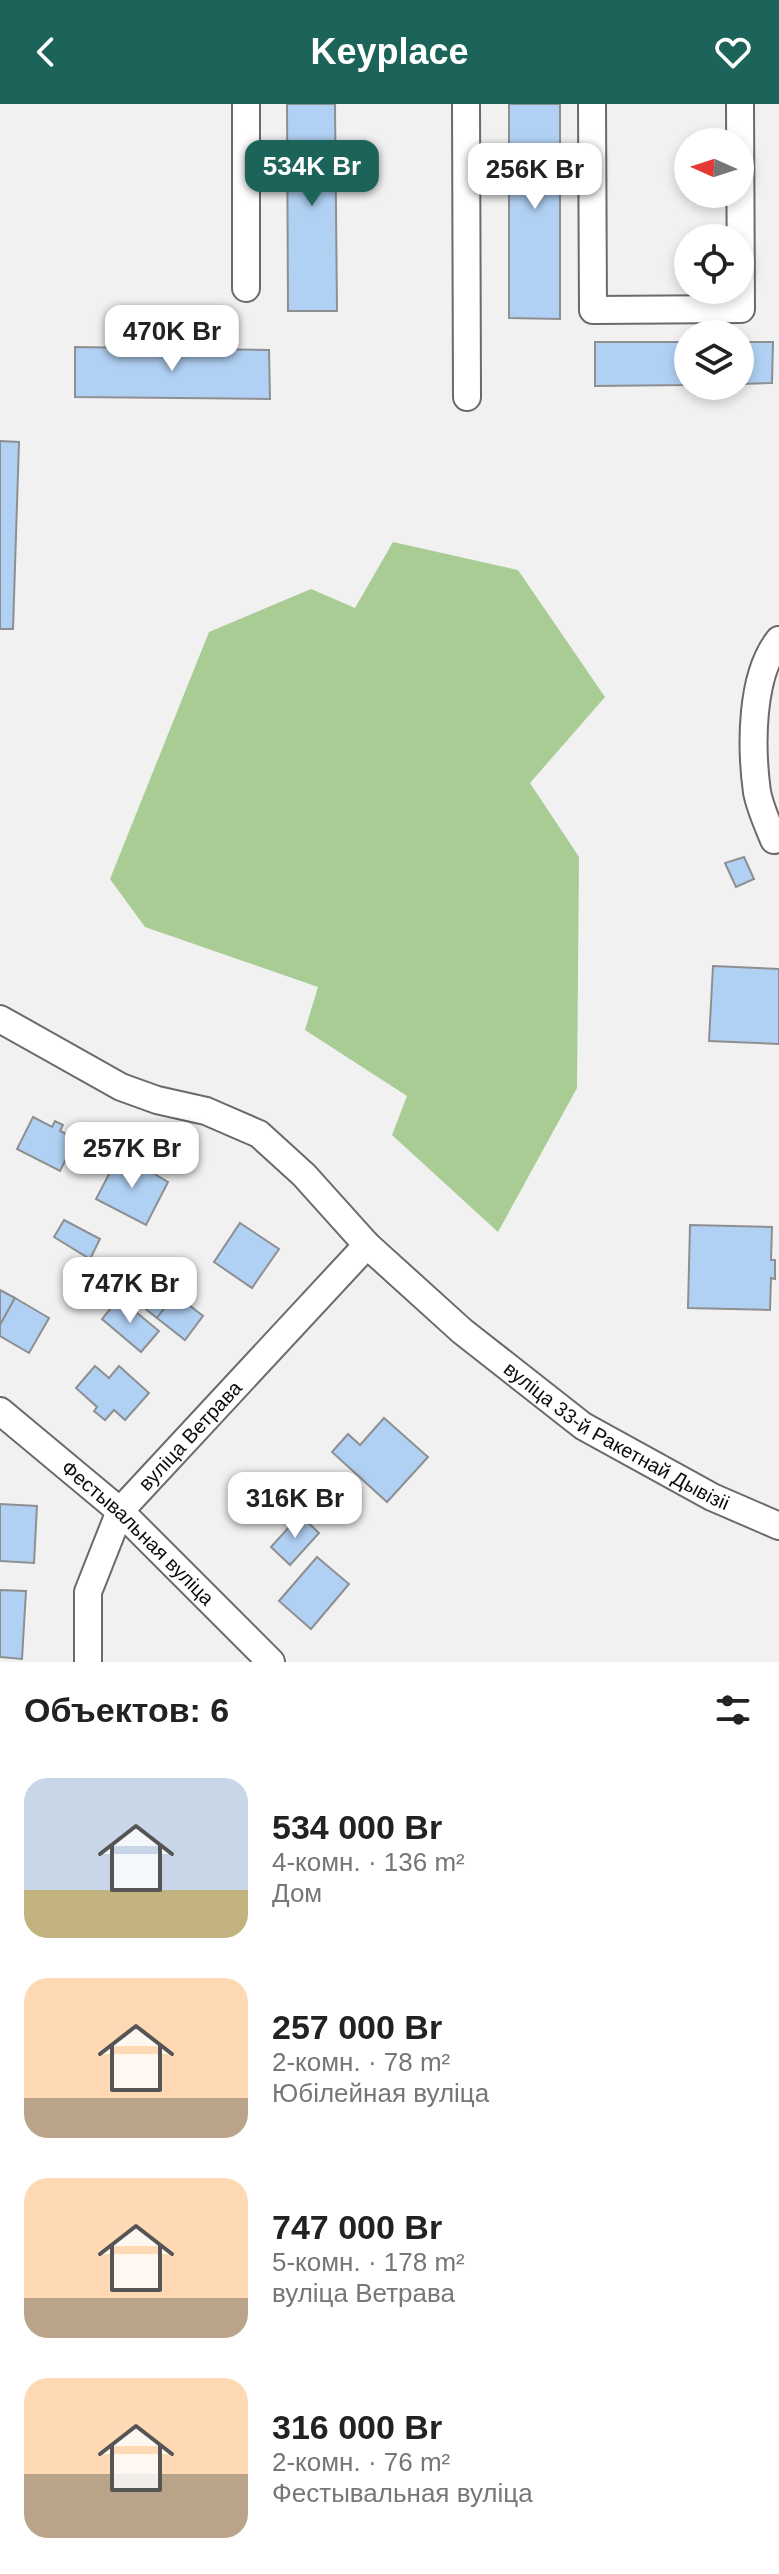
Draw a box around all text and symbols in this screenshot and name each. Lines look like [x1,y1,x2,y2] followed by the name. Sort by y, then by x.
[24,30,68,74] icon: back
[711,30,755,74] icon: heart
[310,31,469,72] text: Keyplace
[674,128,754,208] north arrow
[674,128,754,400] map controls
[238,140,386,208] pin: 534K Br
[461,143,609,211] pin: 256K Br
[263,151,361,181] text: 534K Br
[486,154,584,184] text: 256K Br
[674,224,754,304] button: locate
[98,305,246,373] pin: 470K Br
[123,316,221,346] text: 470K Br
[674,320,754,400] button: layers
[58,1122,206,1190] pin: 257K Br
[83,1133,181,1163] text: 257K Br
[56,1257,204,1325] pin: 747K Br
[81,1268,179,1298] text: 747K Br
[500,1357,733,1514] street label: вуліца 33-й Ракетнай Дывізіі
[134,1376,247,1495] street label: вуліца Ветрава
[57,1456,219,1610] street label: Фестывальная вуліца
[221,1472,369,1540] pin: 316K Br
[246,1483,344,1513] text: 316K Br
[711,1688,755,1732] icon: filters
[24,1691,229,1729] text: Объектов: 6
[272,1808,442,1846] text: 534 000 Br
[88,1810,184,1906] icon: home
[272,1847,465,1877] text: 4-комн. · 136 m²
[272,1878,322,1908] text: Дом
[272,2008,442,2046] text: 257 000 Br
[88,2010,184,2106] icon: home
[272,2047,450,2077] text: 2-комн. · 78 m²
[272,2078,489,2108] text: Юбілейная вуліца
[272,2208,442,2246] text: 747 000 Br
[88,2210,184,2306] icon: home
[272,2247,465,2277] text: 5-комн. · 178 m²
[272,2278,455,2308] text: вуліца Ветрава
[272,2408,442,2446] text: 316 000 Br
[88,2410,184,2506] icon: home
[272,2447,450,2477] text: 2-комн. · 76 m²
[272,2478,533,2508] text: Фестывальная вуліца

